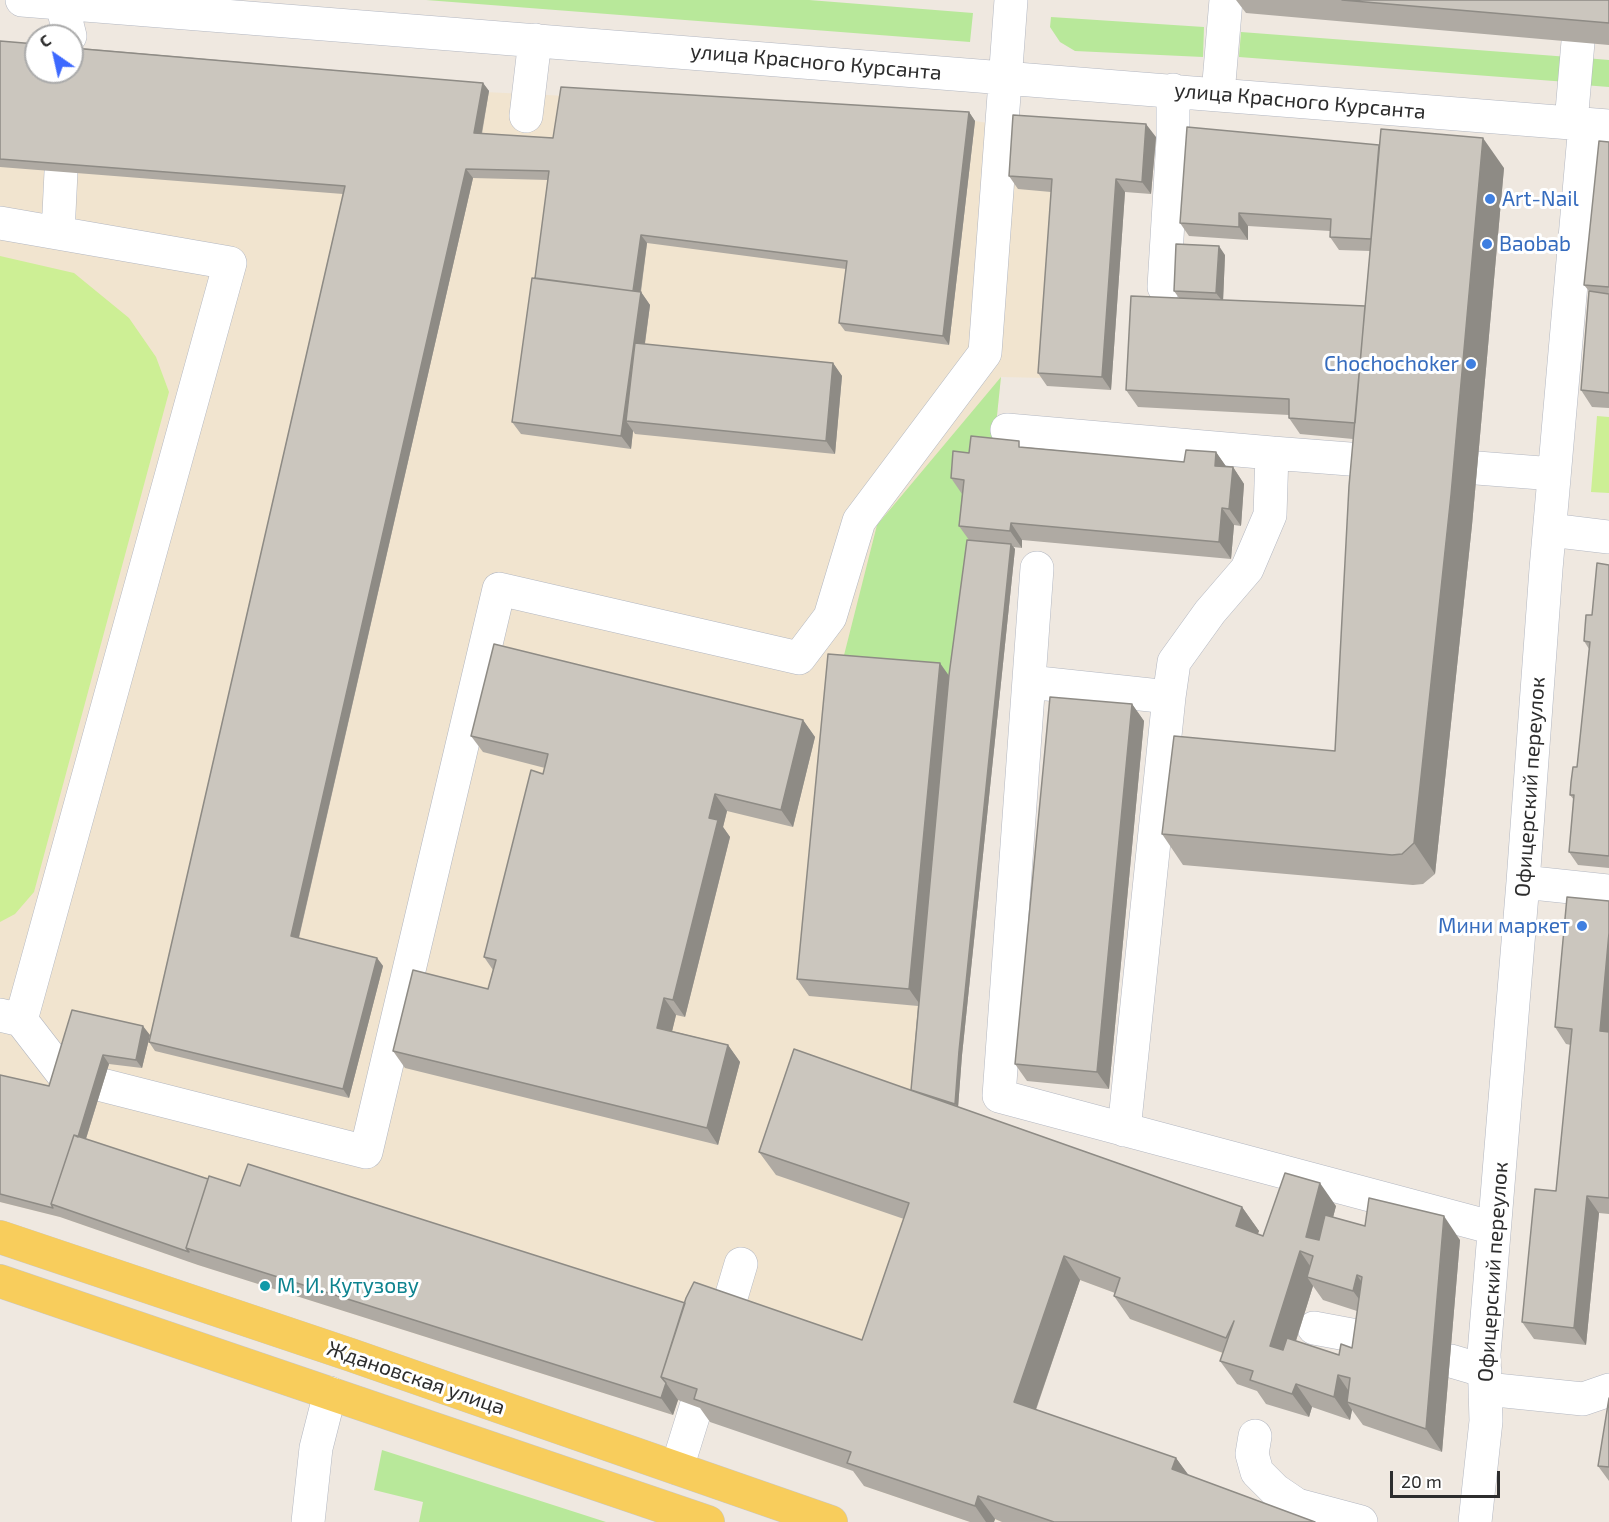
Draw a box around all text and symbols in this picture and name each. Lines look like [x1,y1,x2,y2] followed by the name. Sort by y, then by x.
[24,24,84,84] north arrow
[36,30,54,51] text: С
[689,38,943,86] street label: улица Красного Курсанта
[1173,77,1427,125] street label: улица Красного Курсанта
[1502,186,1579,212] place label: Art-Nail
[1483,192,1497,206] marker: Art-Nail
[1499,231,1571,257] place label: Baobab
[1480,237,1494,251] marker: Baobab
[1324,351,1459,377] place label: Chochochoker
[1464,357,1478,371] marker: Chochochoker
[1510,676,1550,898] street label: Офицерский переулок
[1438,913,1570,939] place label: Мини маркет
[1575,919,1589,933] marker: Мини маркет
[1473,1161,1513,1383] street label: Офицерский переулок
[277,1273,419,1299] place label: М. И. Кутузову
[258,1279,272,1293] marker: М. И. Кутузову
[324,1336,508,1420] street label: Ждановская улица
[1393,1459,1502,1497] scale bar
[1401,1470,1442,1492] text: 20 m

